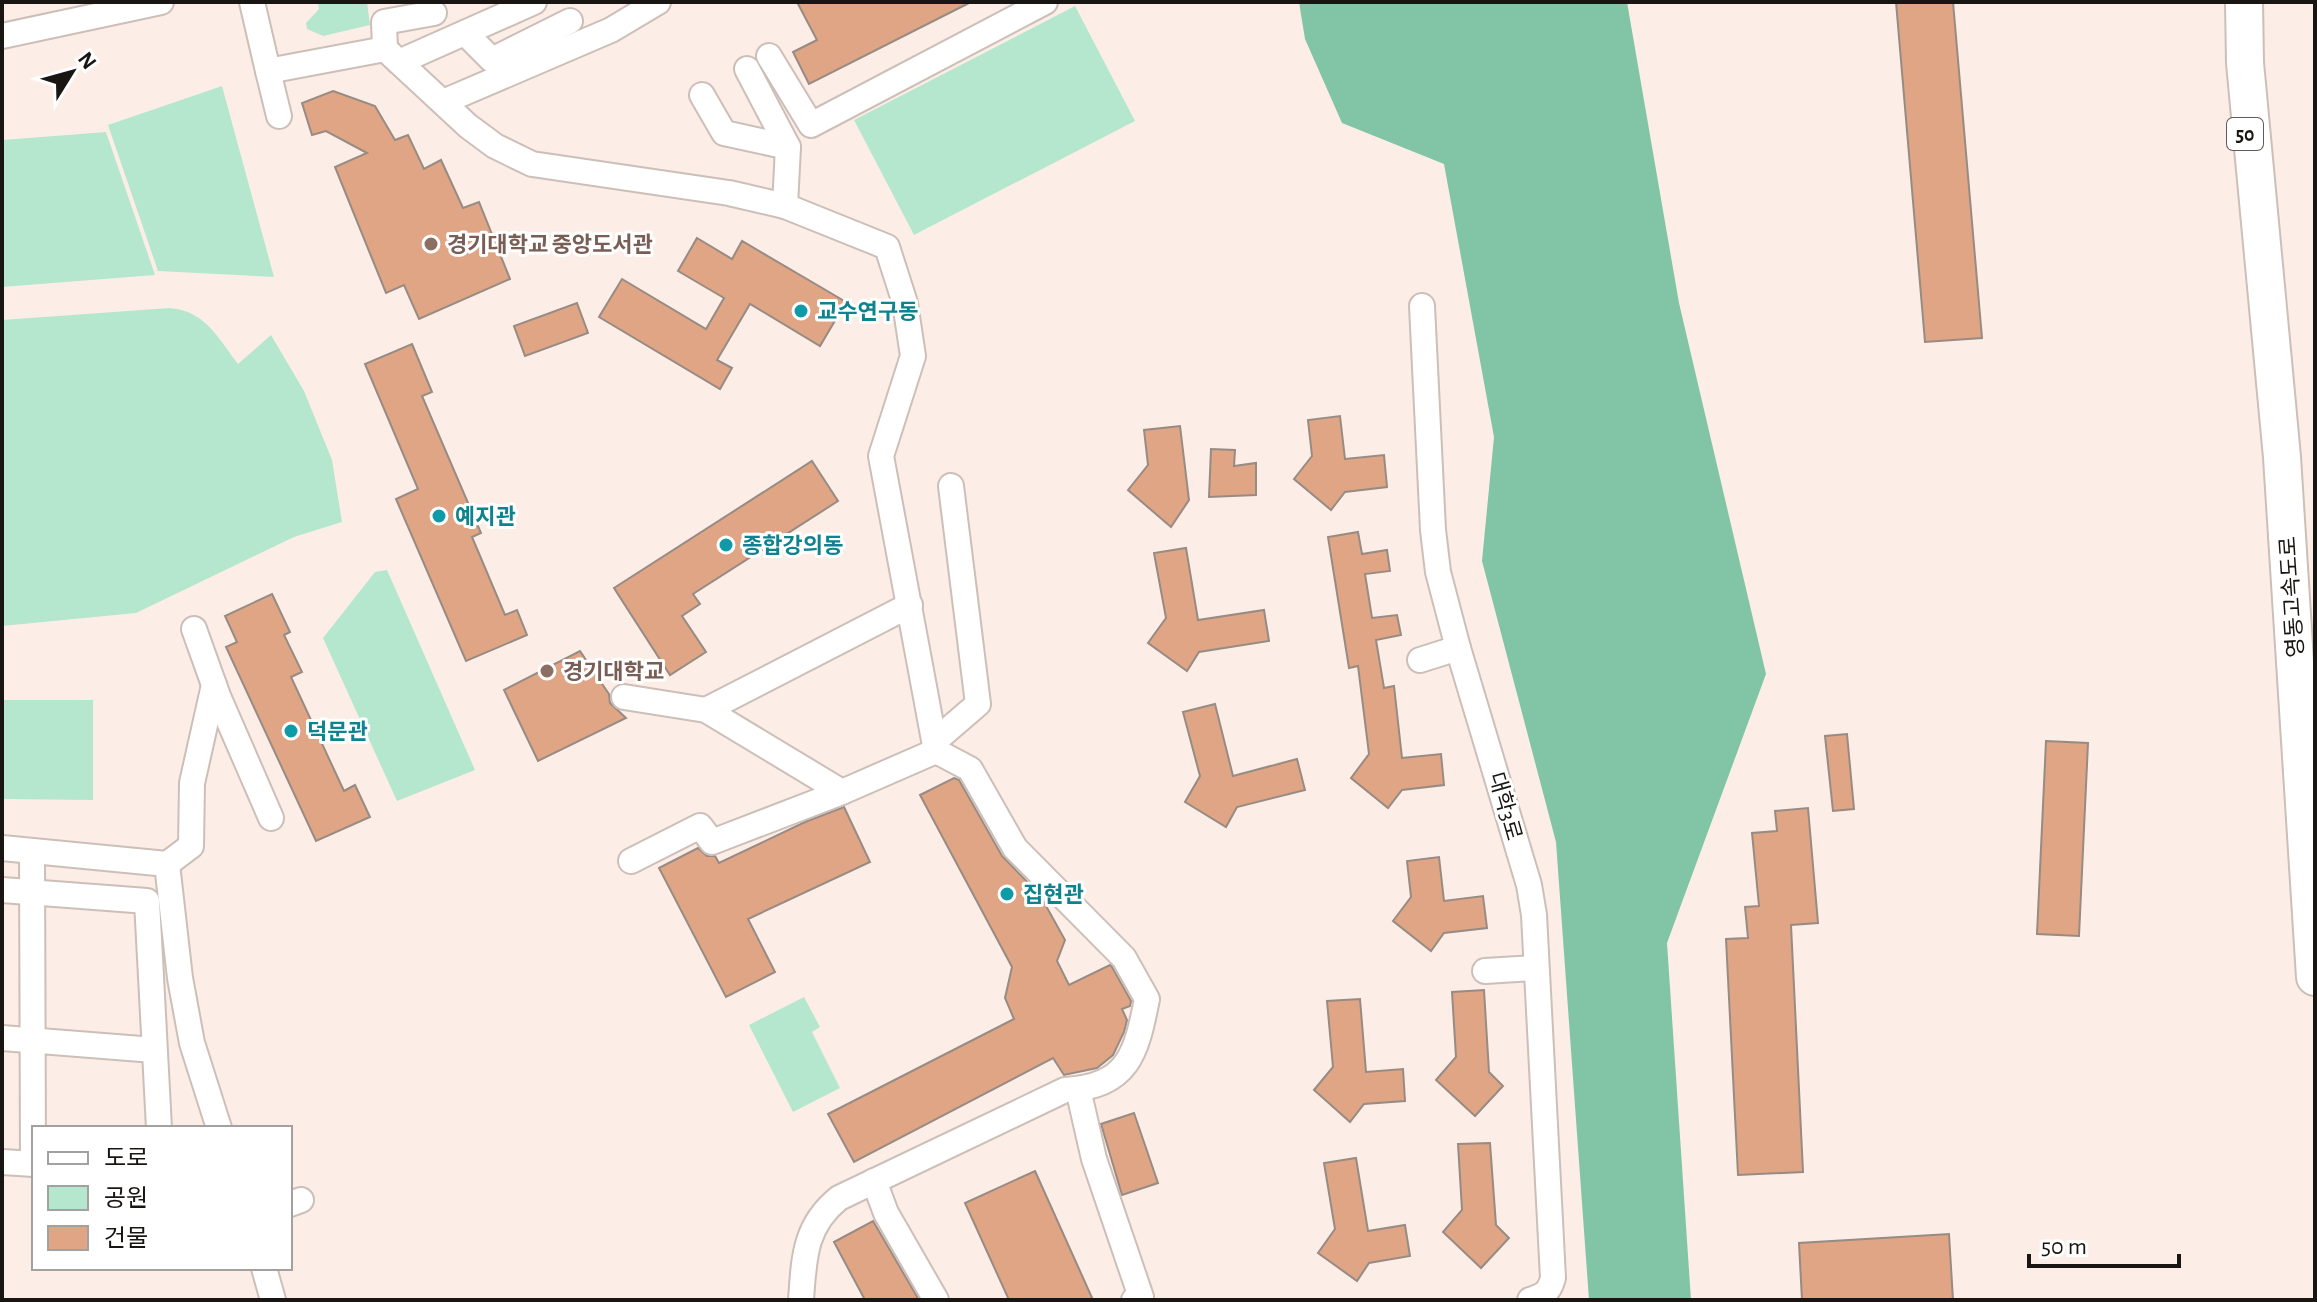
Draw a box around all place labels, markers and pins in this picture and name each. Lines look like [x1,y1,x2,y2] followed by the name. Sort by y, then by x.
[447,233,653,256] place label: 경기대학교 중앙도서관
[422,235,440,253] marker: 경기대학교 중앙도서관
[817,300,918,323] place label: 교수연구동
[792,302,810,320] marker: 교수연구동
[455,505,516,528] place label: 예지관
[430,507,448,525] marker: 예지관
[742,534,843,557] place label: 종합강의동
[717,536,735,554] marker: 종합강의동
[563,660,664,683] place label: 경기대학교
[538,662,556,680] marker: 경기대학교
[307,720,368,743] place label: 덕문관
[282,722,300,740] marker: 덕문관
[1023,883,1084,906] place label: 집현관
[998,885,1016,903] marker: 집현관

